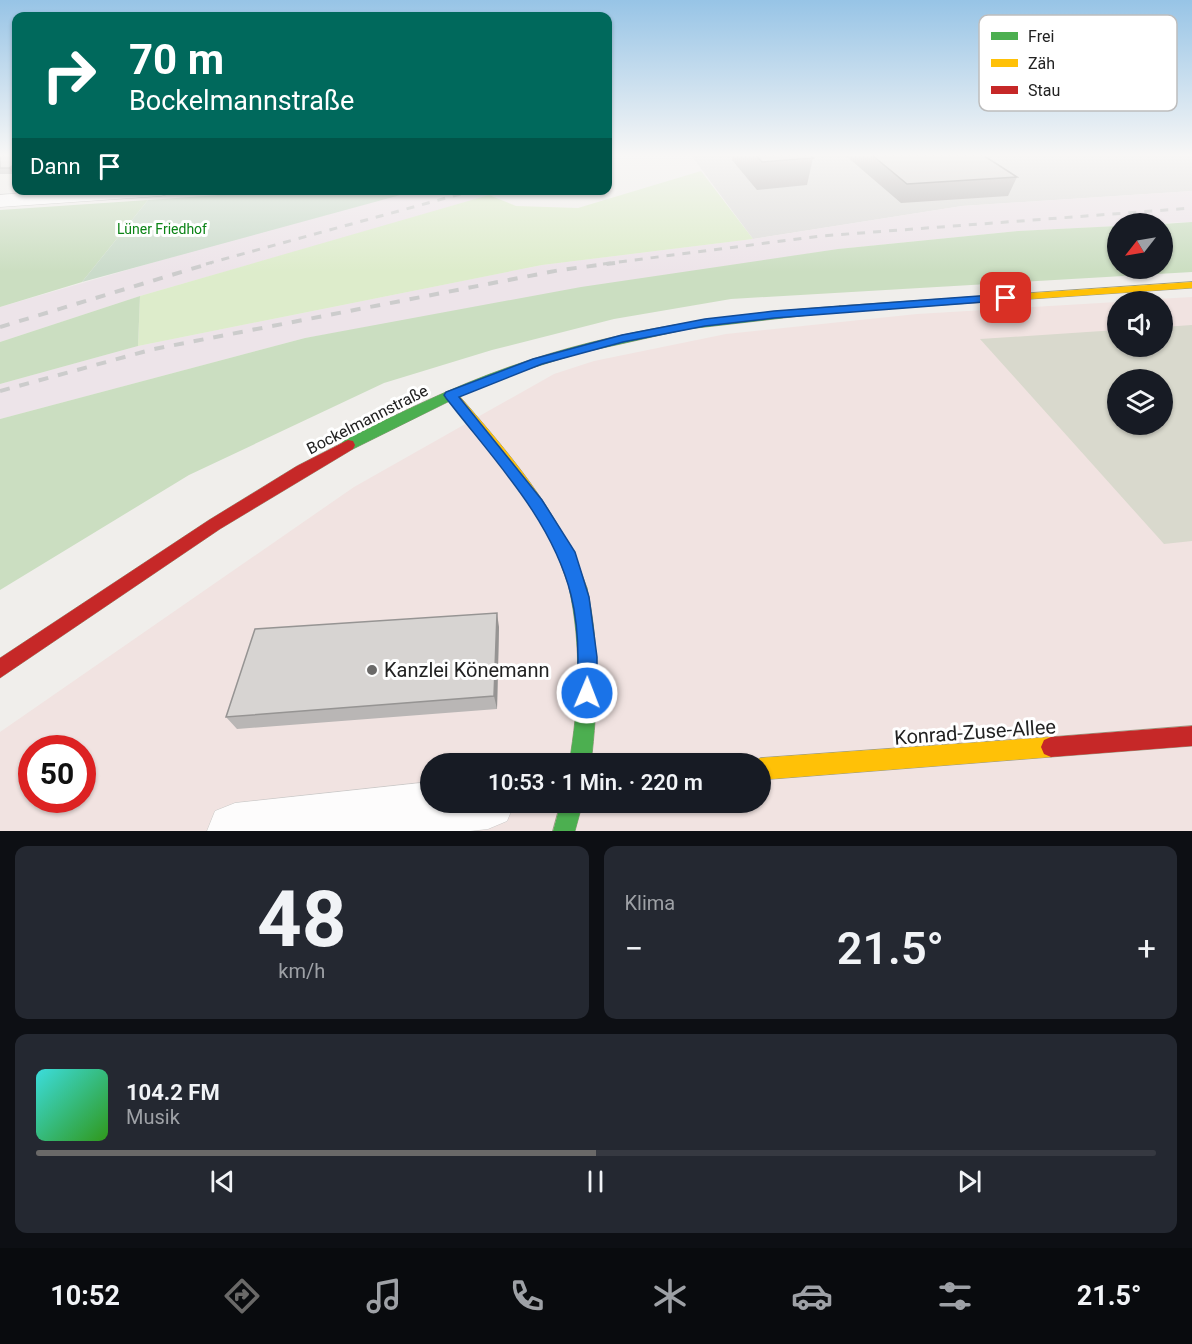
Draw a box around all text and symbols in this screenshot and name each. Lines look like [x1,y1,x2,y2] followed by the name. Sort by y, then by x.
[979,15,1177,111] legend
[1028,27,1054,46] text: Frei
[129,35,224,84] text: 70 m
[30,36,108,114] icon: right
[1028,54,1055,73] text: Zäh
[1028,81,1060,100] text: Stau
[129,85,354,117] text: Bockelmannstraße
[93,150,126,183] icon: arrive
[30,154,81,179] text: Dann
[1107,213,1173,279] north arrow
[1107,213,1173,435] map controls
[117,221,207,237] park label: Lüner Friedhof
[980,272,1031,323] pin
[989,281,1022,314] icon: arrive
[1107,291,1173,357] button: sound
[1107,369,1173,435] button: layers
[303,381,431,458] street label: Bockelmannstraße
[384,658,550,682] place label: Kanzlei Könemann
[555,661,619,725] position arrow
[365,663,379,677] marker: Kanzlei Könemann
[893,714,1057,750] street label: Konrad-Zuse-Allee
[18,735,96,813] speed limit sign: 50
[488,770,703,795] text: 10:53 · 1 Min. · 220 m
[257,874,347,965] text: 48
[625,891,675,915] text: Klima
[837,922,944,975] text: 21.5°
[625,929,643,968] text: −
[1137,929,1156,968] text: +
[278,959,325,983] text: km/h
[126,1080,220,1105] text: 104.2 FM
[126,1105,180,1129] text: Musik
[206,1165,239,1198] icon: previous
[579,1165,612,1198] icon: pause
[953,1165,986,1198] icon: next
[221,1275,263,1317] icon: directions
[363,1275,405,1317] icon: music
[506,1275,548,1317] icon: phone
[649,1275,691,1317] icon: climate
[791,1275,833,1317] icon: car
[934,1275,976,1317] icon: filters
[50,1280,120,1312] text: 10:52
[1077,1280,1142,1312] text: 21.5°

